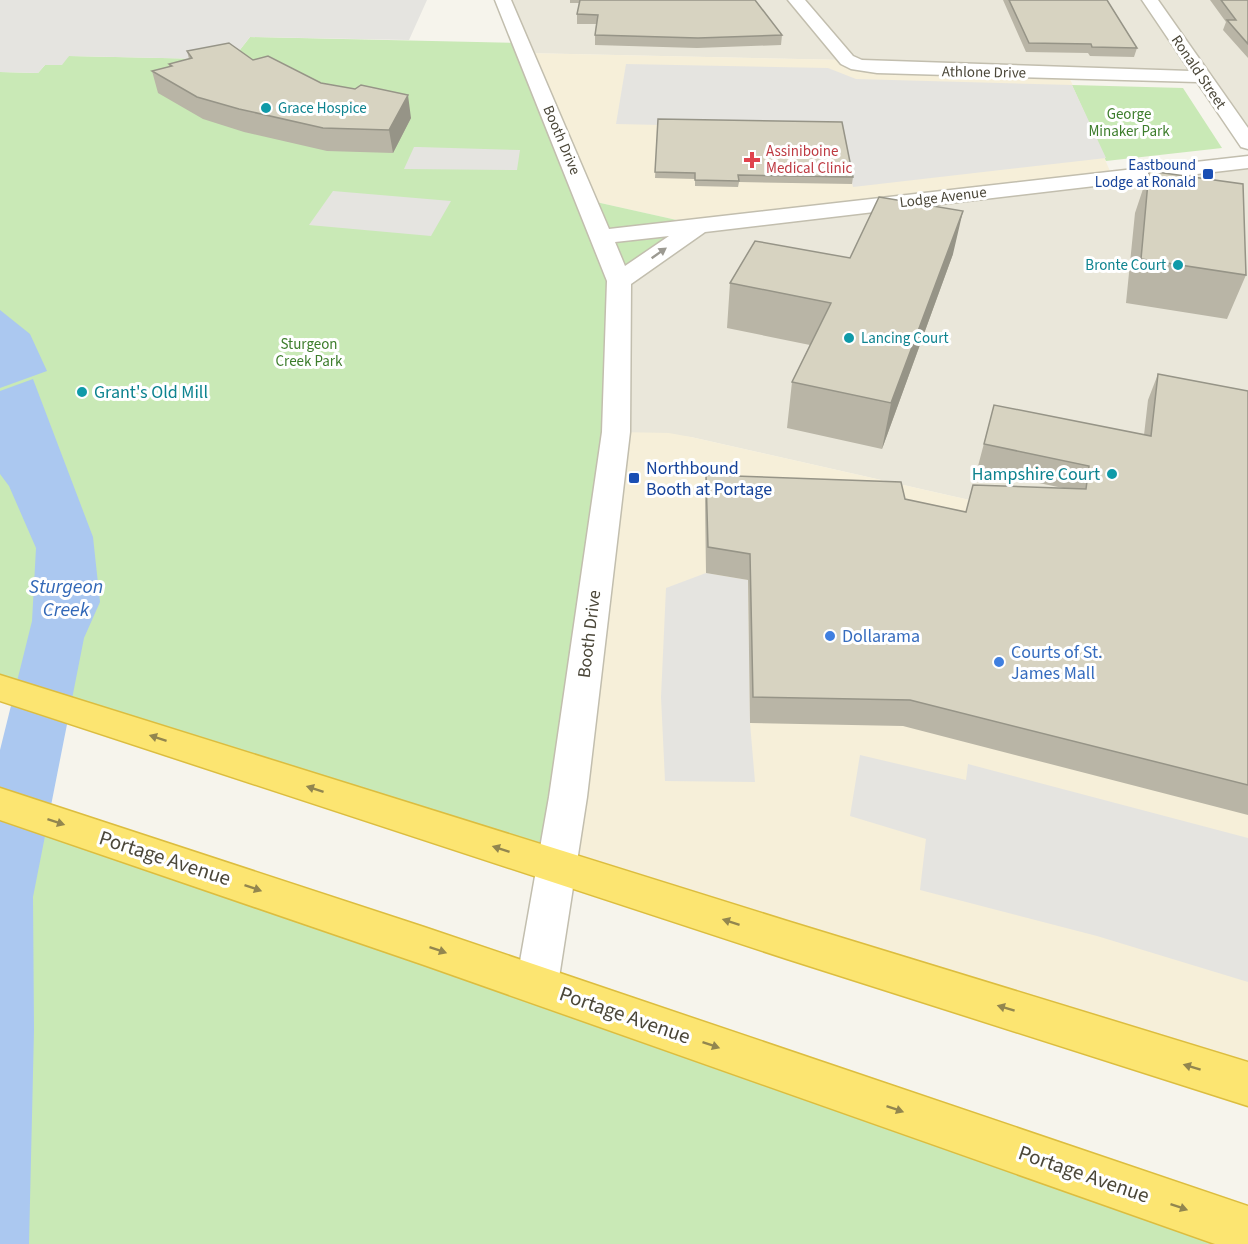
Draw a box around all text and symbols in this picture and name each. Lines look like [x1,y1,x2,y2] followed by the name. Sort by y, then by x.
[1166,31,1231,113] street label: Ronald Street
[942,61,1026,84] street label: Athlone Drive
[278,98,367,119] place label: Grace Hospice
[259,101,273,115] marker: Grace Hospice
[538,102,586,178] street label: Booth Drive
[1088,104,1170,142] park label: George Minaker Park
[766,141,852,179] place label: Assiniboine Medical Clinic
[743,151,761,169] marker: Assiniboine Medical Clinic
[1095,155,1196,193] place label: Eastbound Lodge at Ronald
[1201,167,1215,181] marker: Eastbound Lodge at Ronald
[898,182,988,213] street label: Lodge Avenue
[651,247,667,259] one-way arrow
[1085,255,1166,276] place label: Bronte Court
[1171,258,1185,272] marker: Bronte Court
[861,328,948,349] place label: Lancing Court
[842,331,856,345] marker: Lancing Court
[276,334,343,372] park label: Sturgeon Creek Park
[94,380,208,405] place label: Grant's Old Mill
[75,385,89,399] marker: Grant's Old Mill
[646,456,772,502] place label: Northbound Booth at Portage
[972,462,1100,487] place label: Hampshire Court
[1105,467,1119,481] marker: Hampshire Court
[627,471,641,485] marker: Northbound Booth at Portage
[29,573,103,624] water label: Sturgeon Creek
[572,589,607,679] street label: Booth Drive
[842,624,920,649] place label: Dollarama
[823,629,837,643] marker: Dollarama
[1011,640,1103,686] place label: Courts of St. James Mall
[992,655,1006,669] marker: Courts of St. James Mall
[149,733,167,743] one-way arrow
[306,784,324,793] one-way arrow
[47,818,65,827] one-way arrow
[95,823,235,893] street label: Portage Avenue
[492,844,510,853] one-way arrow
[244,883,262,893] one-way arrow
[722,917,740,927] one-way arrow
[429,946,447,956] one-way arrow
[555,979,695,1051] street label: Portage Avenue
[997,1003,1015,1013] one-way arrow
[702,1041,720,1050] one-way arrow
[1183,1061,1201,1071] one-way arrow
[886,1104,904,1114] one-way arrow
[1014,1138,1154,1210] street label: Portage Avenue
[1170,1203,1188,1213] one-way arrow

